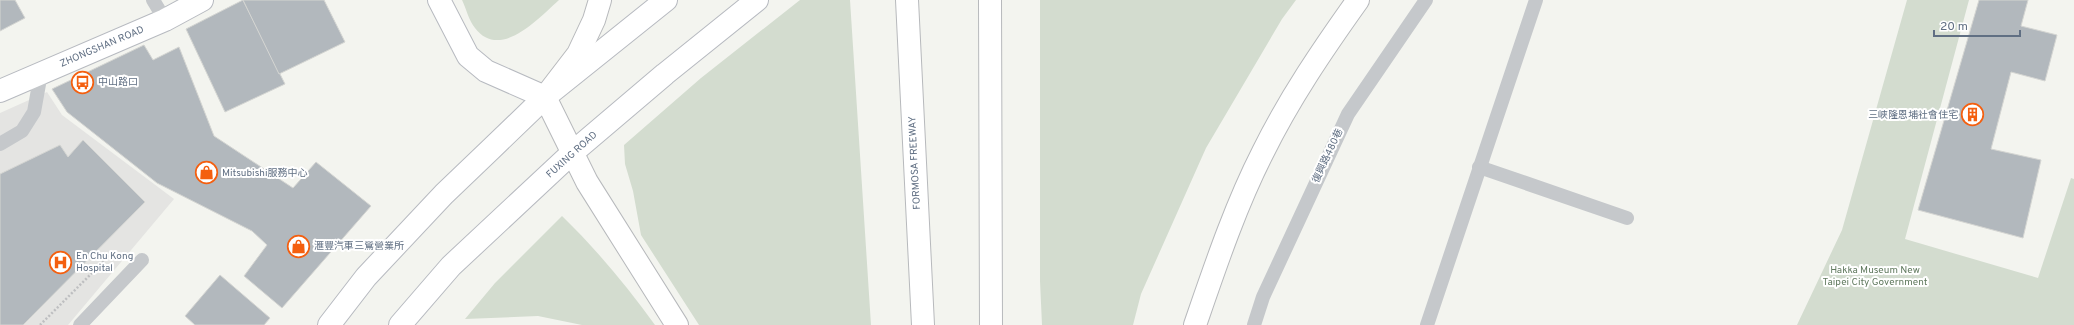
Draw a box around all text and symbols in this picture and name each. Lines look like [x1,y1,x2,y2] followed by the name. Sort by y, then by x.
[1934,12,2020,38] scale bar
[1940,19,1968,35] text: 20 m
[58,23,146,71] street label: ZHONGSHAN ROAD
[69,69,95,95] bus stop icon: 中山路口
[98,76,138,89] place label: 中山路口
[1960,102,1986,128] building icon: 三峽隆恩埔社會住宅
[1868,109,1958,122] place label: 三峽隆恩埔社會住宅
[906,115,924,210] street label: FORMOSA FREEWAY
[1310,127,1346,185] street label: 復興路480巷
[544,129,600,181] street label: FUXING ROAD
[194,160,220,186] shop icon: Mitsubishi服務中心
[222,167,308,180] place label: Mitsubishi服務中心
[286,233,312,259] shop icon: 滙豐汽車三鶯營業所
[314,240,404,253] place label: 滙豐汽車三鶯營業所
[47,249,73,275] hospital icon: En Chu Kong Hospital
[76,250,133,275] place label: En Chu Kong Hospital
[1822,264,1928,289] park label: Hakka Museum New Taipei City Government

